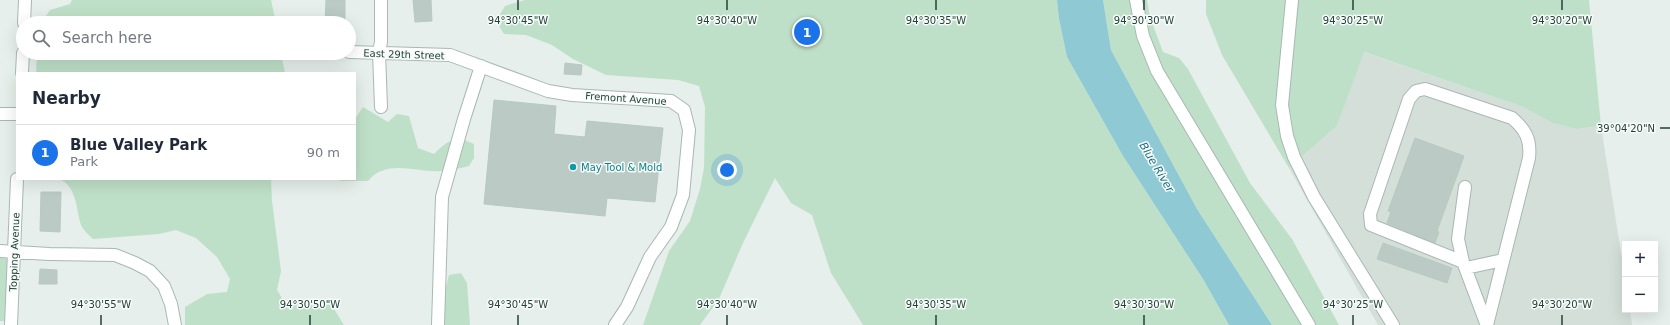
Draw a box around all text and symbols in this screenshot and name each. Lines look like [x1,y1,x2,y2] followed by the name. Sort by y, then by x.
[488,15,548,26] text: 94°30'45"W
[697,15,757,26] text: 94°30'40"W
[906,15,966,26] text: 94°30'35"W
[1114,15,1174,26] text: 94°30'30"W
[1323,15,1383,26] text: 94°30'25"W
[1532,15,1592,26] text: 94°30'20"W
[16,16,356,60] search box
[794,17,820,47] pin: 1
[30,27,52,49] icon: search
[62,29,152,47] text: Search here
[363,48,445,61] street label: East 29th Street
[32,88,101,108] text: Nearby
[585,90,667,107] street label: Fremont Avenue
[1597,123,1655,134] text: 39°04'20"N
[70,136,207,154] text: Blue Valley Park
[1136,140,1177,196] water label: Blue River
[40,145,50,160] text: 1
[307,145,340,160] text: 90 m
[70,154,98,169] text: Park
[717,160,737,180] your location
[568,162,578,172] marker: May Tool & Mold
[581,162,662,173] place label: May Tool & Mold
[8,212,21,293] street label: Topping Avenue
[1622,241,1658,313] map controls
[1622,241,1658,277] button: +
[1622,277,1658,313] button: −
[71,299,131,310] text: 94°30'55"W
[280,299,340,310] text: 94°30'50"W
[488,299,548,310] text: 94°30'45"W
[697,299,757,310] text: 94°30'40"W
[906,299,966,310] text: 94°30'35"W
[1114,299,1174,310] text: 94°30'30"W
[1323,299,1383,310] text: 94°30'25"W
[1532,299,1592,310] text: 94°30'20"W

